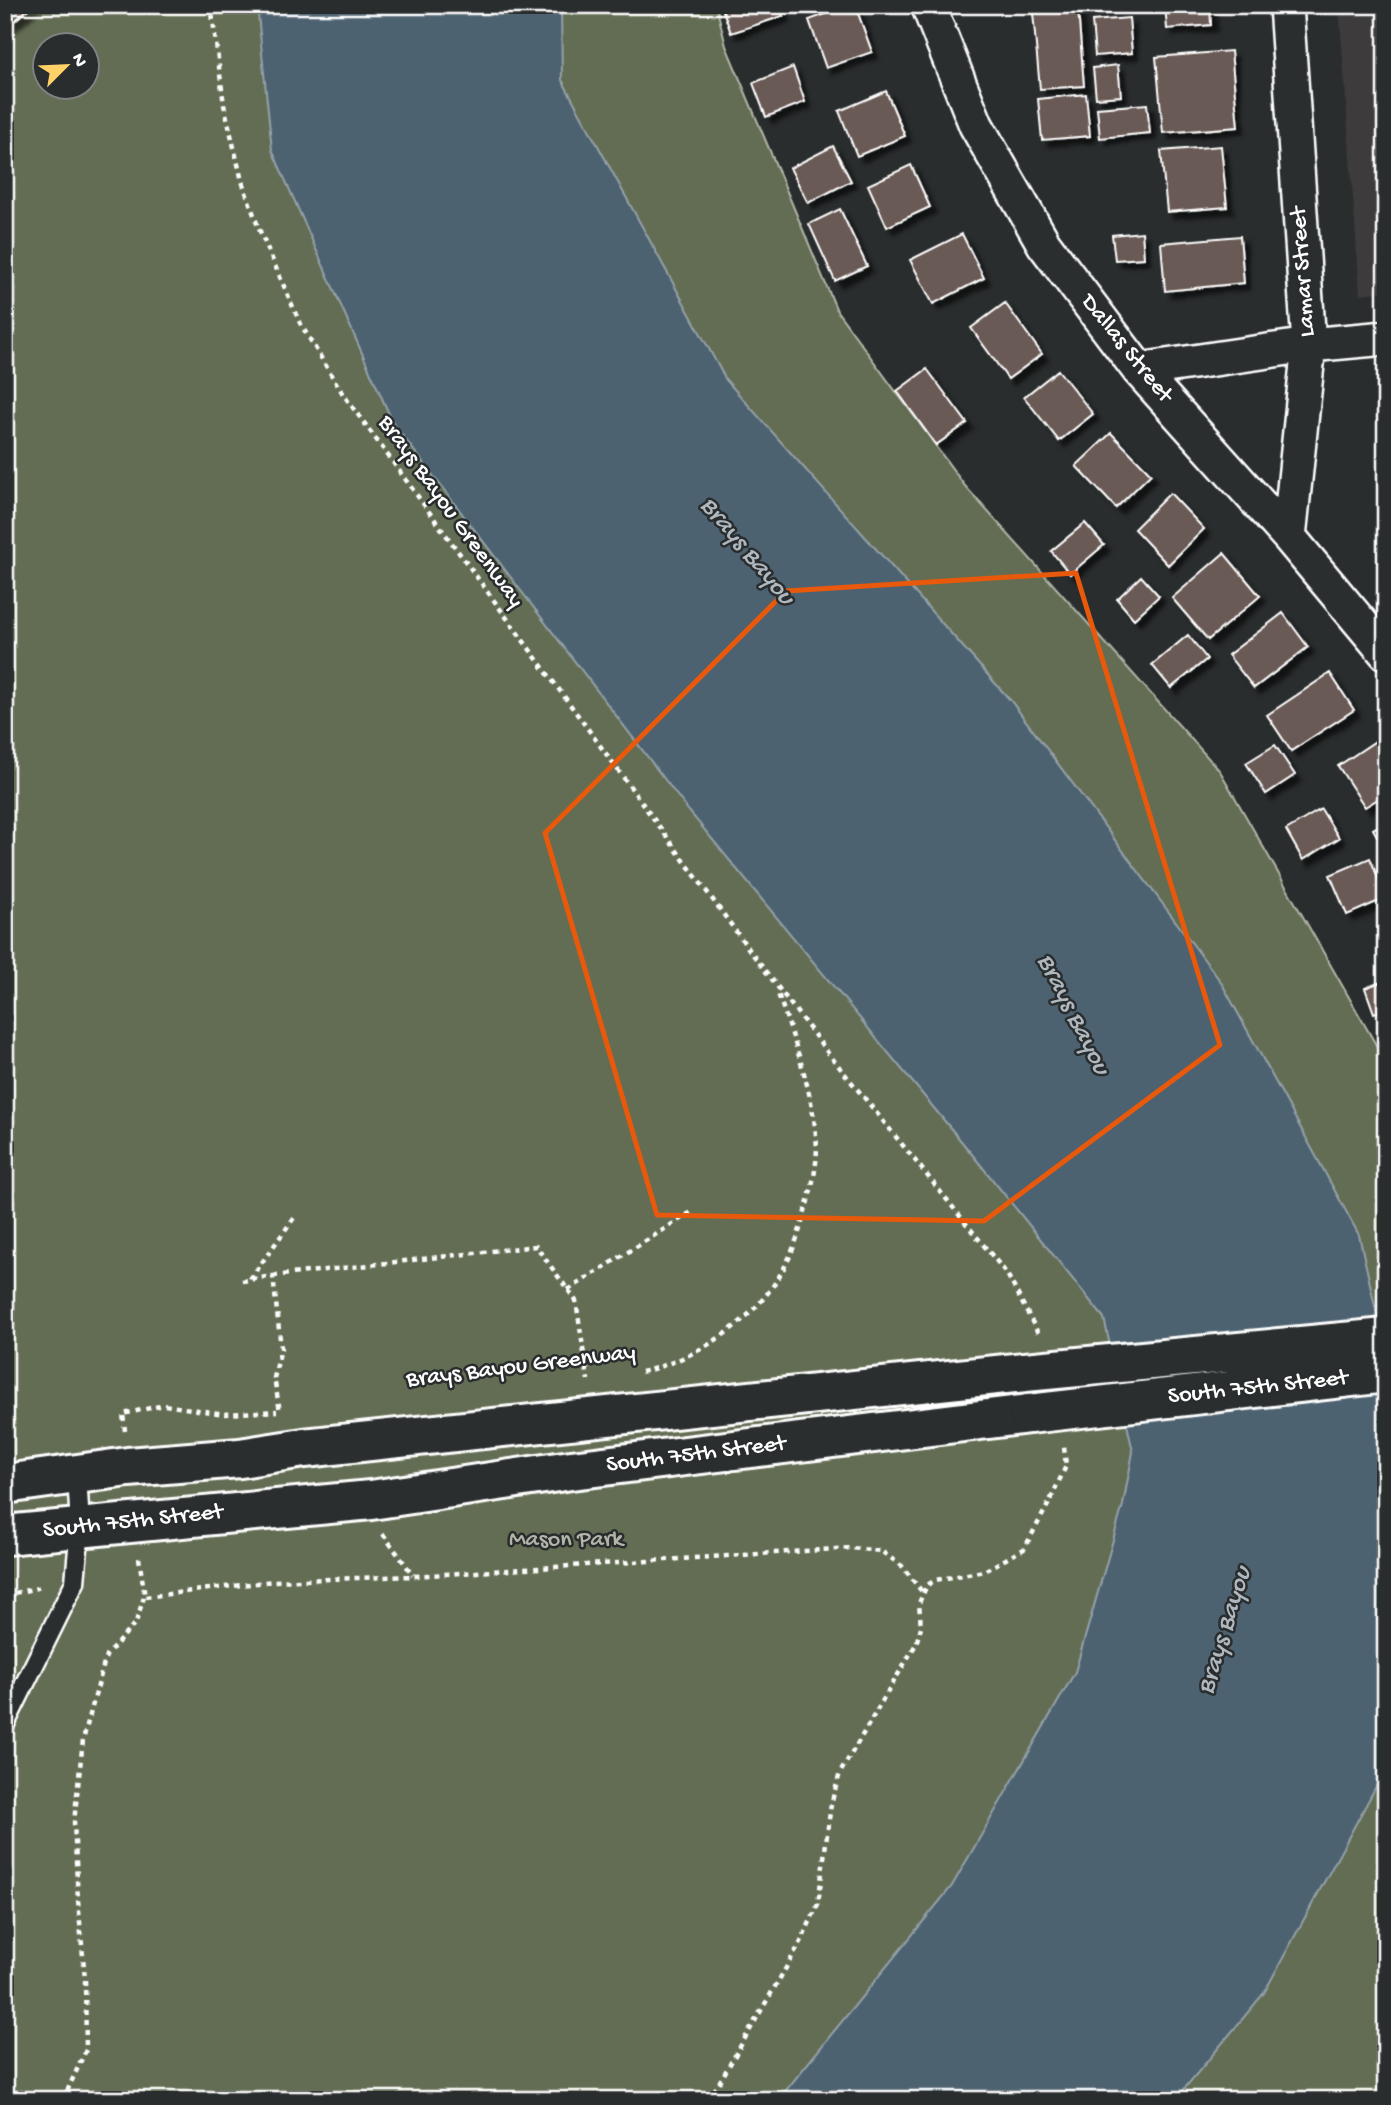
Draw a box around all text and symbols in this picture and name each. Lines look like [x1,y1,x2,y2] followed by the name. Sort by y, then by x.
[32,32,102,102] north arrow
[65,50,91,71] text: N
[1285,204,1323,338] street label: Lamar Street
[1072,287,1180,411] street label: Dallas Street
[370,409,530,614] street label: Brays Bayou Greenway
[692,492,801,614] water label: Brays Bayou
[1028,949,1117,1082] water label: Brays Bayou
[404,1339,637,1396] street label: Brays Bayou Greenway
[1167,1364,1352,1412] street label: South 75th Street
[605,1429,790,1480] street label: South 75th Street
[42,1498,227,1546] street label: South 75th Street
[509,1526,625,1555] park label: Mason Park
[1192,1562,1261,1698] water label: Brays Bayou

